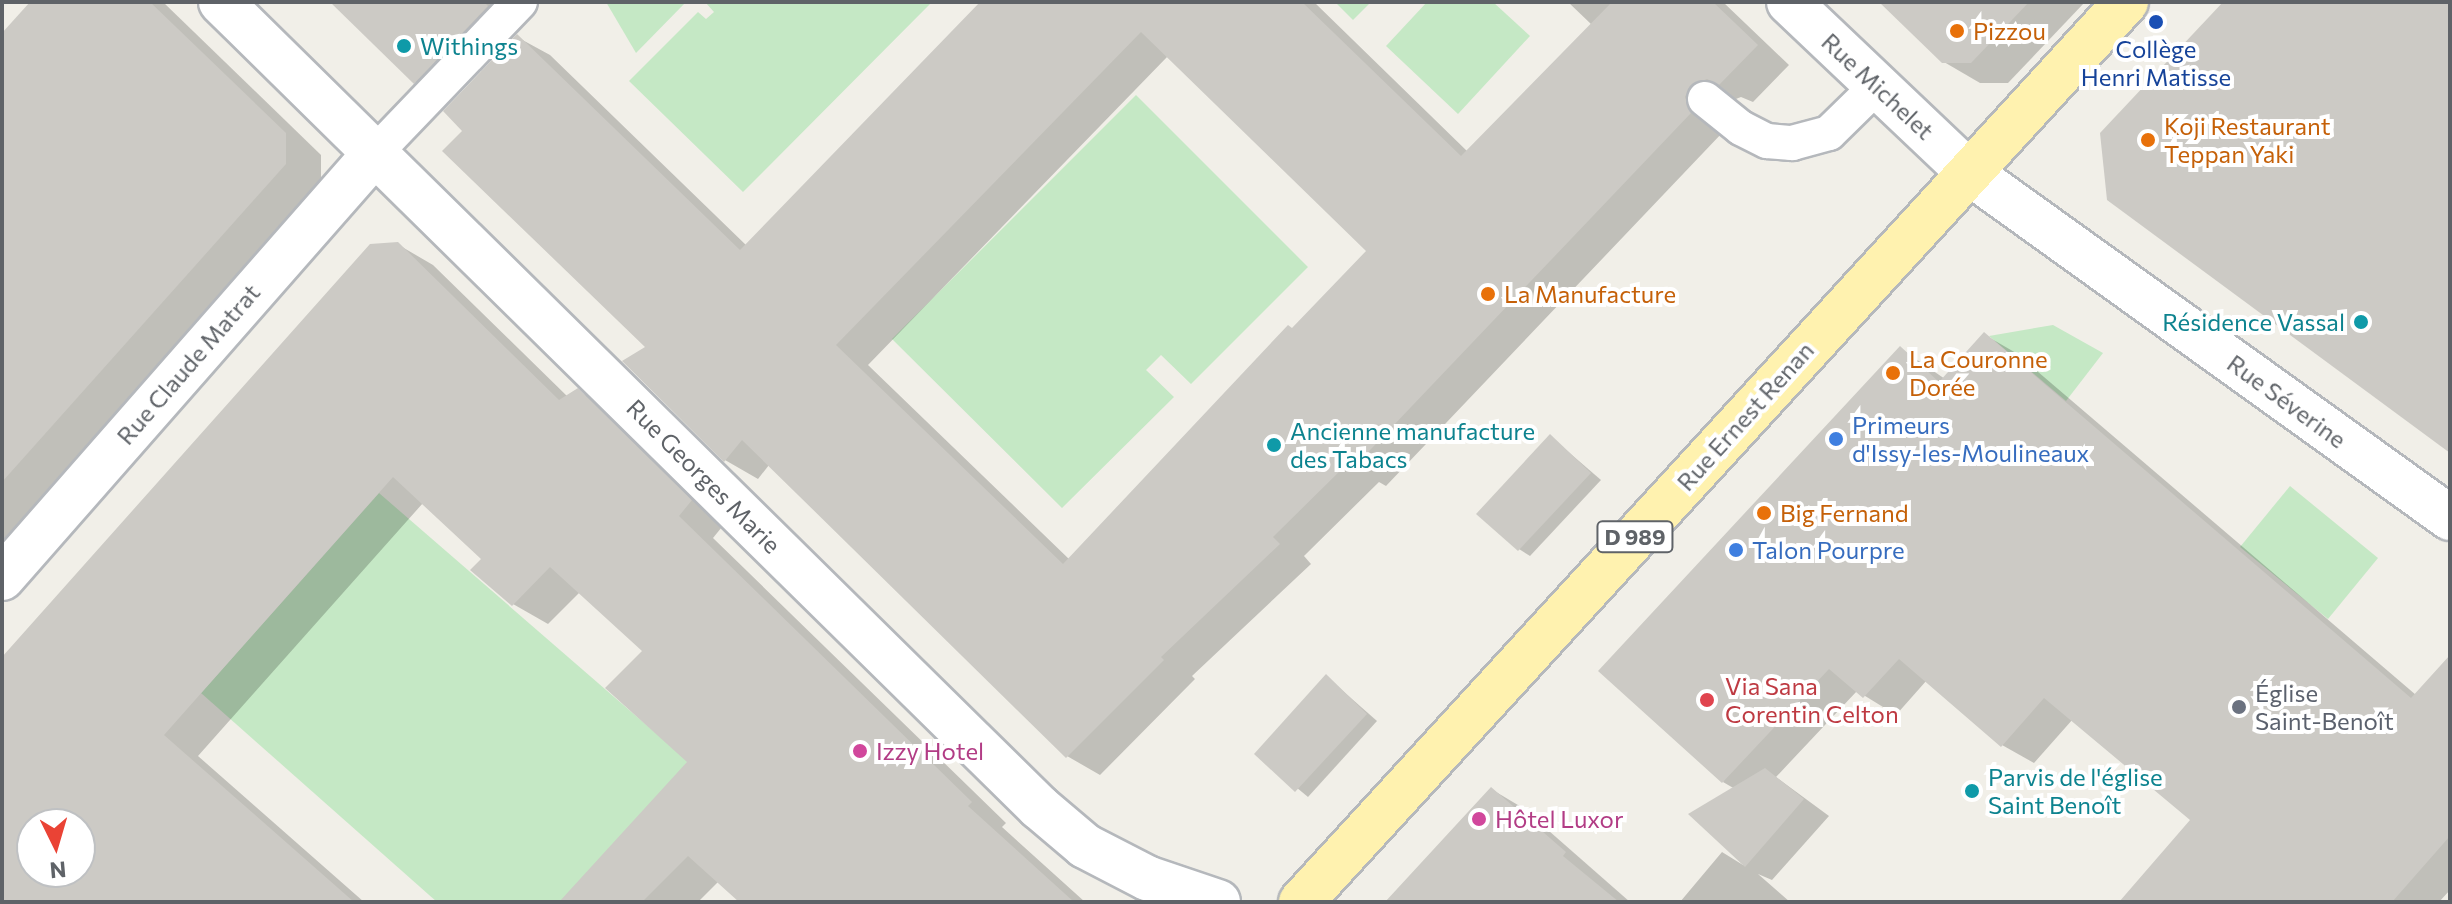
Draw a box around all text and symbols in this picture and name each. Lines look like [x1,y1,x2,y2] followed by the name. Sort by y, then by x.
[2147,13,2165,31] marker: Collège Henri Matisse
[1973,17,2046,45] place label: Pizzou
[1948,22,1966,40] marker: Pizzou
[1816,27,1940,145] street label: Rue Michelet
[420,32,518,60] place label: Withings
[2081,35,2231,91] place label: Collège Henri Matisse
[395,37,413,55] marker: Withings
[2164,112,2331,168] place label: Koji Restaurant Teppan Yaki
[2139,131,2157,149] marker: Koji Restaurant Teppan Yaki
[111,278,265,450] street label: Rue Claude Matrat
[1504,280,1676,308] place label: La Manufacture
[1479,285,1497,303] marker: La Manufacture
[2162,308,2345,336] place label: Résidence Vassal
[2352,313,2370,331] marker: Résidence Vassal
[1671,336,1819,496] street label: Rue Ernest Renan
[1909,345,2048,401] place label: La Couronne Dorée
[2222,348,2352,454] street label: Rue Séverine
[1884,364,1902,382] marker: La Couronne Dorée
[621,393,787,559] street label: Rue Georges Marie
[1852,411,2089,467] place label: Primeurs d'Issy-les-Moulineaux
[1290,417,1535,473] place label: Ancienne manufacture des Tabacs
[1827,430,1845,448] marker: Primeurs d'Issy-les-Moulineaux
[1265,436,1283,454] marker: Ancienne manufacture des Tabacs
[1780,499,1909,527] place label: Big Fernand
[1755,504,1773,522] marker: Big Fernand
[1595,519,1675,555] road number: D 989
[1752,536,1905,564] place label: Talon Pourpre
[1727,541,1745,559] marker: Talon Pourpre
[1725,672,1899,728] place label: Via Sana Corentin Celton
[2255,679,2394,735] place label: Église Saint-Benoît
[1696,689,1718,711] marker: Via Sana Corentin Celton
[2230,698,2248,716] marker: Église Saint-Benoît
[876,737,984,765] place label: Izzy Hotel
[851,742,869,760] marker: Izzy Hotel
[1988,763,2163,819] place label: Parvis de l'église Saint Benoît
[1963,782,1981,800] marker: Parvis de l'église Saint Benoît
[1495,805,1623,833] place label: Hôtel Luxor
[16,808,96,888] north arrow
[1470,810,1488,828] marker: Hôtel Luxor
[49,856,67,885] text: N

